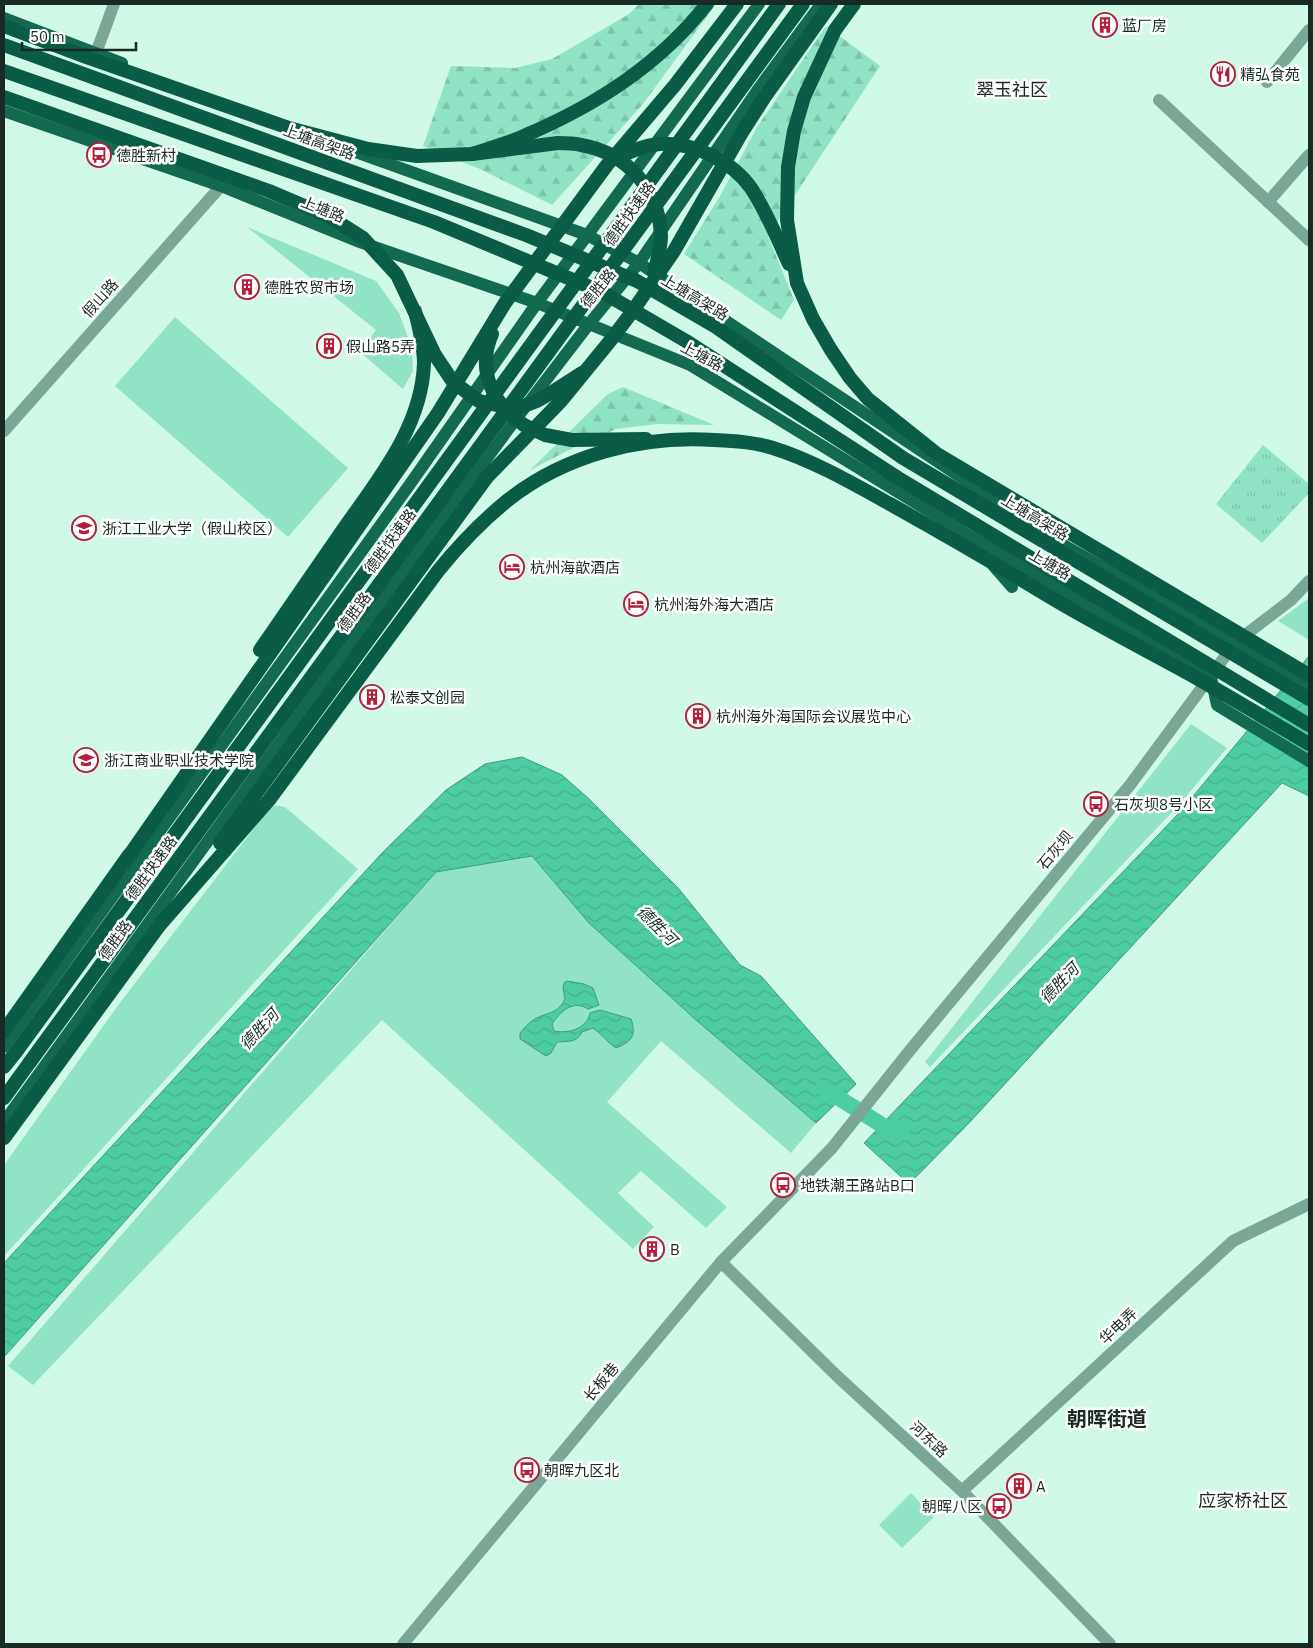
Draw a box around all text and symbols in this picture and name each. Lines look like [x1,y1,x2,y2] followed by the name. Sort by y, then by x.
[1092,12,1118,38] building icon: 蓝厂房
[1122,16,1167,35] place label: 蓝厂房
[22,20,136,52] scale bar
[30,27,65,46] text: 50 m
[1210,61,1236,87] restaurant icon: 精弘食苑
[1240,65,1300,84] place label: 精弘食苑
[976,78,1048,101] district label: 翠玉社区
[281,120,357,164] street label: 上塘高架路
[86,142,112,168] bus stop icon: 德胜新村
[116,146,176,165] place label: 德胜新村
[599,178,659,250] street label: 德胜快速路
[299,192,347,226] street label: 上塘路
[576,265,620,311] street label: 德胜路
[658,270,732,324] street label: 上塘高架路
[234,274,260,300] building icon: 德胜农贸市场
[78,275,122,321] street label: 假山路
[264,278,354,297] place label: 德胜农贸市场
[316,333,342,359] building icon: 假山路5弄
[346,337,415,356] place label: 假山路5弄
[678,337,726,375] street label: 上塘路
[998,490,1072,544] street label: 上塘高架路
[360,505,420,577] street label: 德胜快速路
[71,515,97,541] school or university icon: 浙江工业大学（假山校区）
[102,519,282,538] place label: 浙江工业大学（假山校区）
[1026,545,1074,583] street label: 上塘路
[499,554,525,580] hotel icon: 杭州海歆酒店
[530,558,620,577] place label: 杭州海歆酒店
[333,588,375,636] street label: 德胜路
[623,591,649,617] hotel icon: 杭州海外海大酒店
[654,595,774,614] place label: 杭州海外海大酒店
[359,684,385,710] building icon: 松泰文创园
[390,688,465,707] place label: 松泰文创园
[685,703,711,729] building icon: 杭州海外海国际会议展览中心
[716,707,911,726] place label: 杭州海外海国际会议展览中心
[73,747,99,773] school or university icon: 浙江商业职业技术学院
[104,751,254,770] place label: 浙江商业职业技术学院
[1083,791,1109,817] bus stop icon: 石灰坝8号小区
[1114,795,1213,814] place label: 石灰坝8号小区
[1033,827,1077,873] street label: 石灰坝
[121,832,181,904] street label: 德胜快速路
[633,901,683,951] water label: 德胜河
[94,916,136,964] street label: 德胜路
[1035,957,1085,1007] water label: 德胜河
[235,1002,285,1053] water label: 德胜河
[770,1172,796,1198] bus stop icon: 地铁潮王路站B口
[800,1176,915,1195] place label: 地铁潮王路站B口
[639,1236,665,1262] building icon: B
[670,1240,680,1259] place label: B
[1095,1304,1141,1348] street label: 华电弄
[579,1359,623,1405] street label: 长板巷
[1067,1405,1147,1432] district label: 朝晖街道
[906,1417,952,1461] street label: 河东路
[514,1457,540,1483] bus stop icon: 朝晖九区北
[544,1461,619,1480] place label: 朝晖九区北
[1006,1473,1032,1499] building icon: A
[1036,1477,1046,1496] place label: A
[1198,1489,1288,1512] district label: 应家桥社区
[986,1493,1012,1519] bus stop icon: 朝晖八区
[922,1497,982,1516] place label: 朝晖八区

